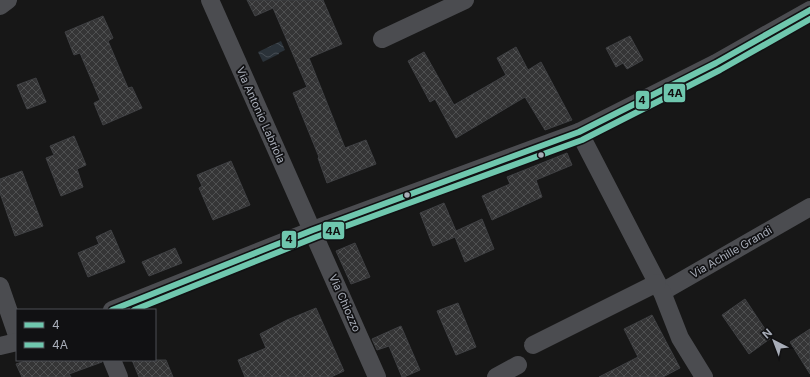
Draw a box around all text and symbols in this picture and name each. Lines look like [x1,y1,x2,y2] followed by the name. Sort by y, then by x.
[233,65,289,165] street label: Via Antonio Labriola
[663,83,686,103] line badge: 4A
[667,86,683,100] text: 4A
[635,90,650,110] line badge: 4
[638,93,646,107] text: 4
[536,150,546,160] unlabelled marker
[402,190,412,200] unlabelled marker
[322,221,345,240] line badge: 4A
[688,223,774,281] street label: Via Achille Grandi
[325,224,341,238] text: 4A
[281,230,297,249] line badge: 4
[285,232,293,246] text: 4
[326,272,364,334] street label: Via Chiozzo
[16,309,156,361] legend
[52,317,60,332] text: 4
[754,321,794,361] north arrow
[760,326,775,342] text: N
[52,337,68,352] text: 4A

